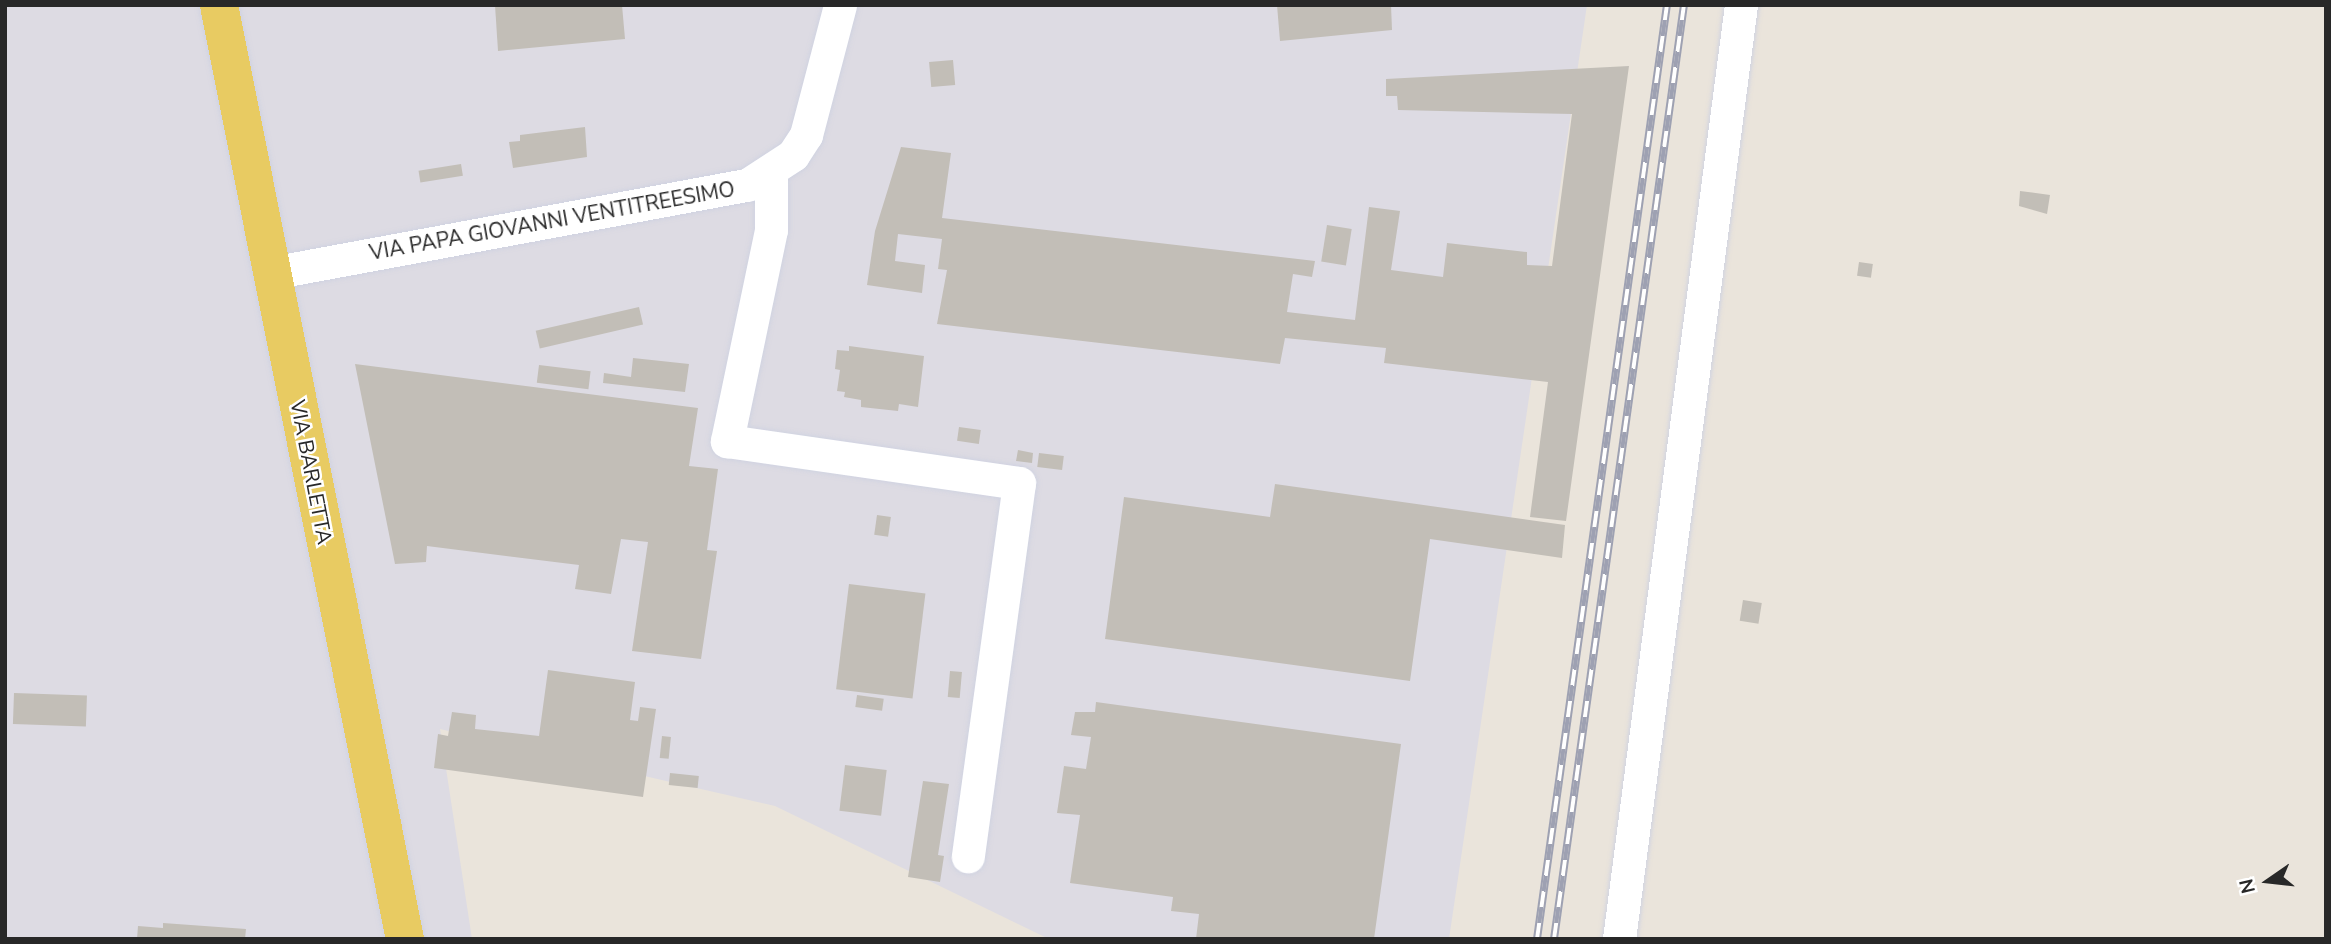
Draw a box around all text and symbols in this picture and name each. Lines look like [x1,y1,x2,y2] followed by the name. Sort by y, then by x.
[367,176,737,266] street label: VIA PAPA GIOVANNI VENTITREESIMO
[285,398,337,546] street label: VIA BARLETTA
[2233,846,2303,916] north arrow
[2233,876,2262,896] text: N

